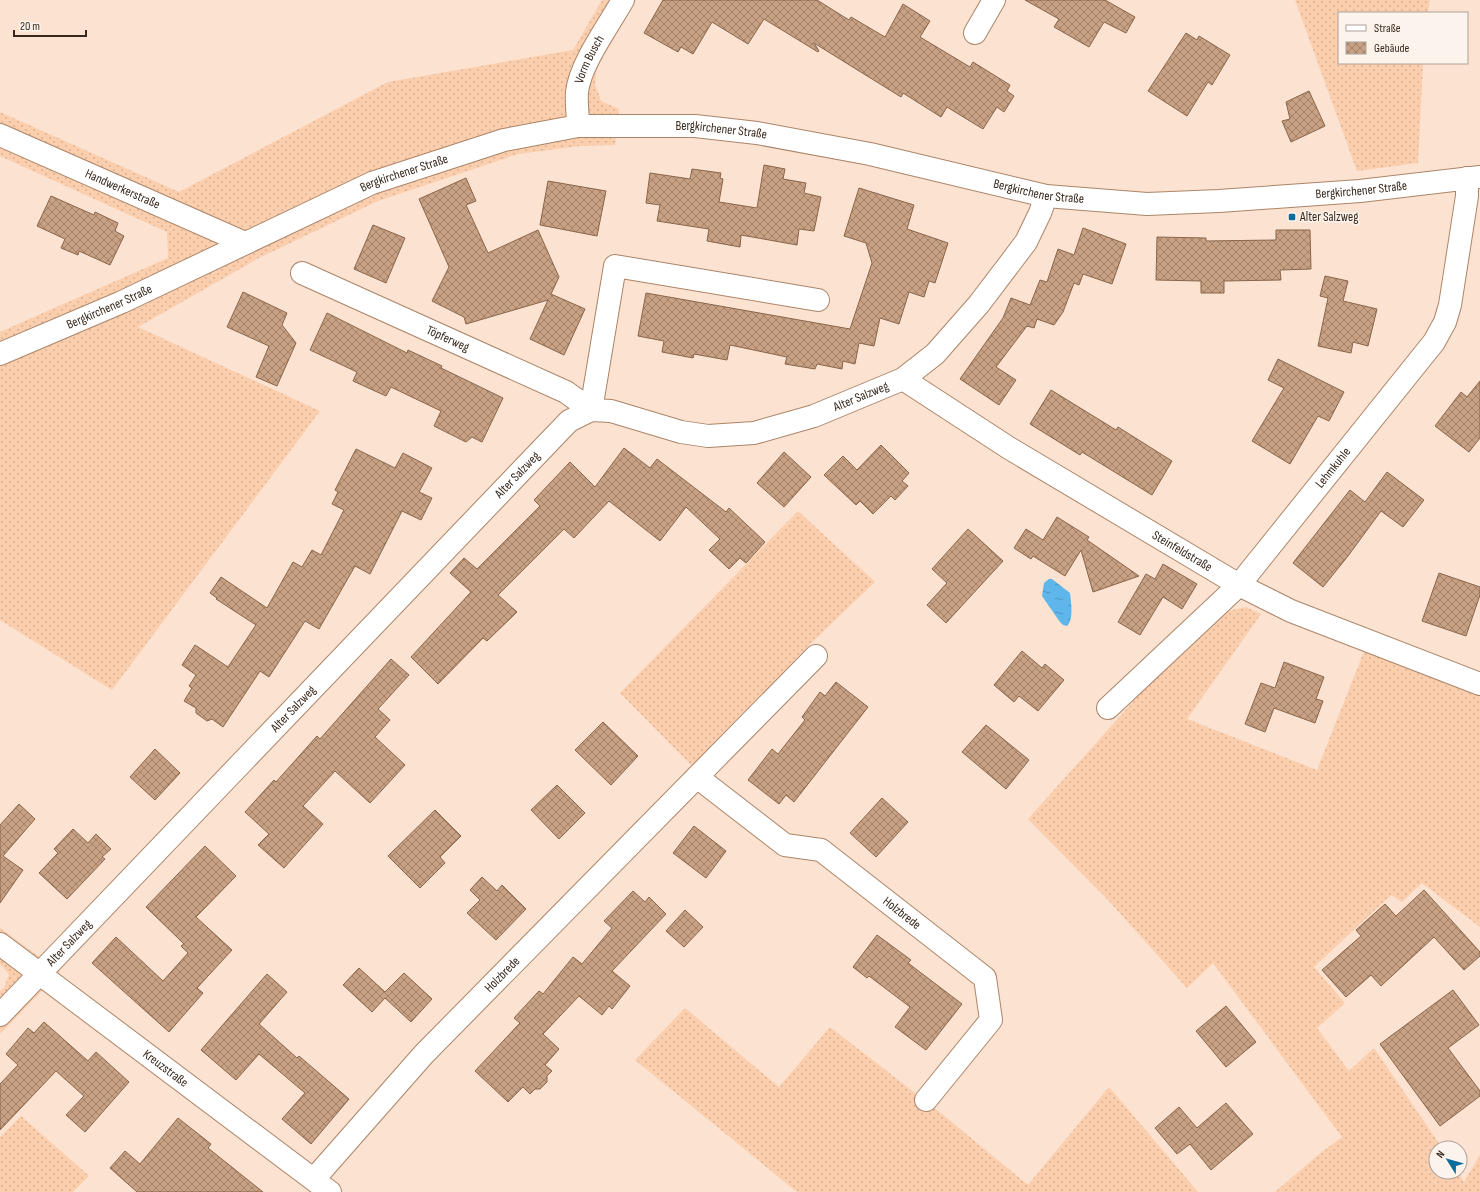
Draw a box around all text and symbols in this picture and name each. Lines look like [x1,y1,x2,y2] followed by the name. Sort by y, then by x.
[14,12,86,38] scale bar
[1338,12,1468,64] legend
[20,19,40,34] text: 20 m
[1374,21,1401,36] text: Straße
[571,32,608,85] street label: Vorm Busch
[1374,41,1409,56] text: Gebäude
[675,118,768,143] street label: Bergkirchener Straße
[357,151,450,196] street label: Bergkirchener Straße
[83,166,163,213] street label: Handwerkerstraße
[992,176,1085,207] street label: Bergkirchener Straße
[1315,178,1408,202] street label: Bergkirchener Straße
[1299,209,1358,225] place label: Alter Salzweg
[1287,212,1297,222] marker: Alter Salzweg
[64,281,155,333] street label: Bergkirchener Straße
[424,322,472,355] street label: Töpferweg
[830,378,891,415] street label: Alter Salzweg
[1312,444,1354,491] street label: Lehmkuhle
[491,448,543,502] street label: Alter Salzweg
[1149,527,1215,575] street label: Steinfeldstraße
[267,682,319,736] street label: Alter Salzweg
[880,893,924,933] street label: Holzbrede
[42,916,95,970] street label: Alter Salzweg
[481,953,523,996] street label: Holzbrede
[140,1046,191,1091] street label: Kreuzstraße
[1428,1140,1468,1180] north arrow
[1433,1148,1447,1161] text: N

